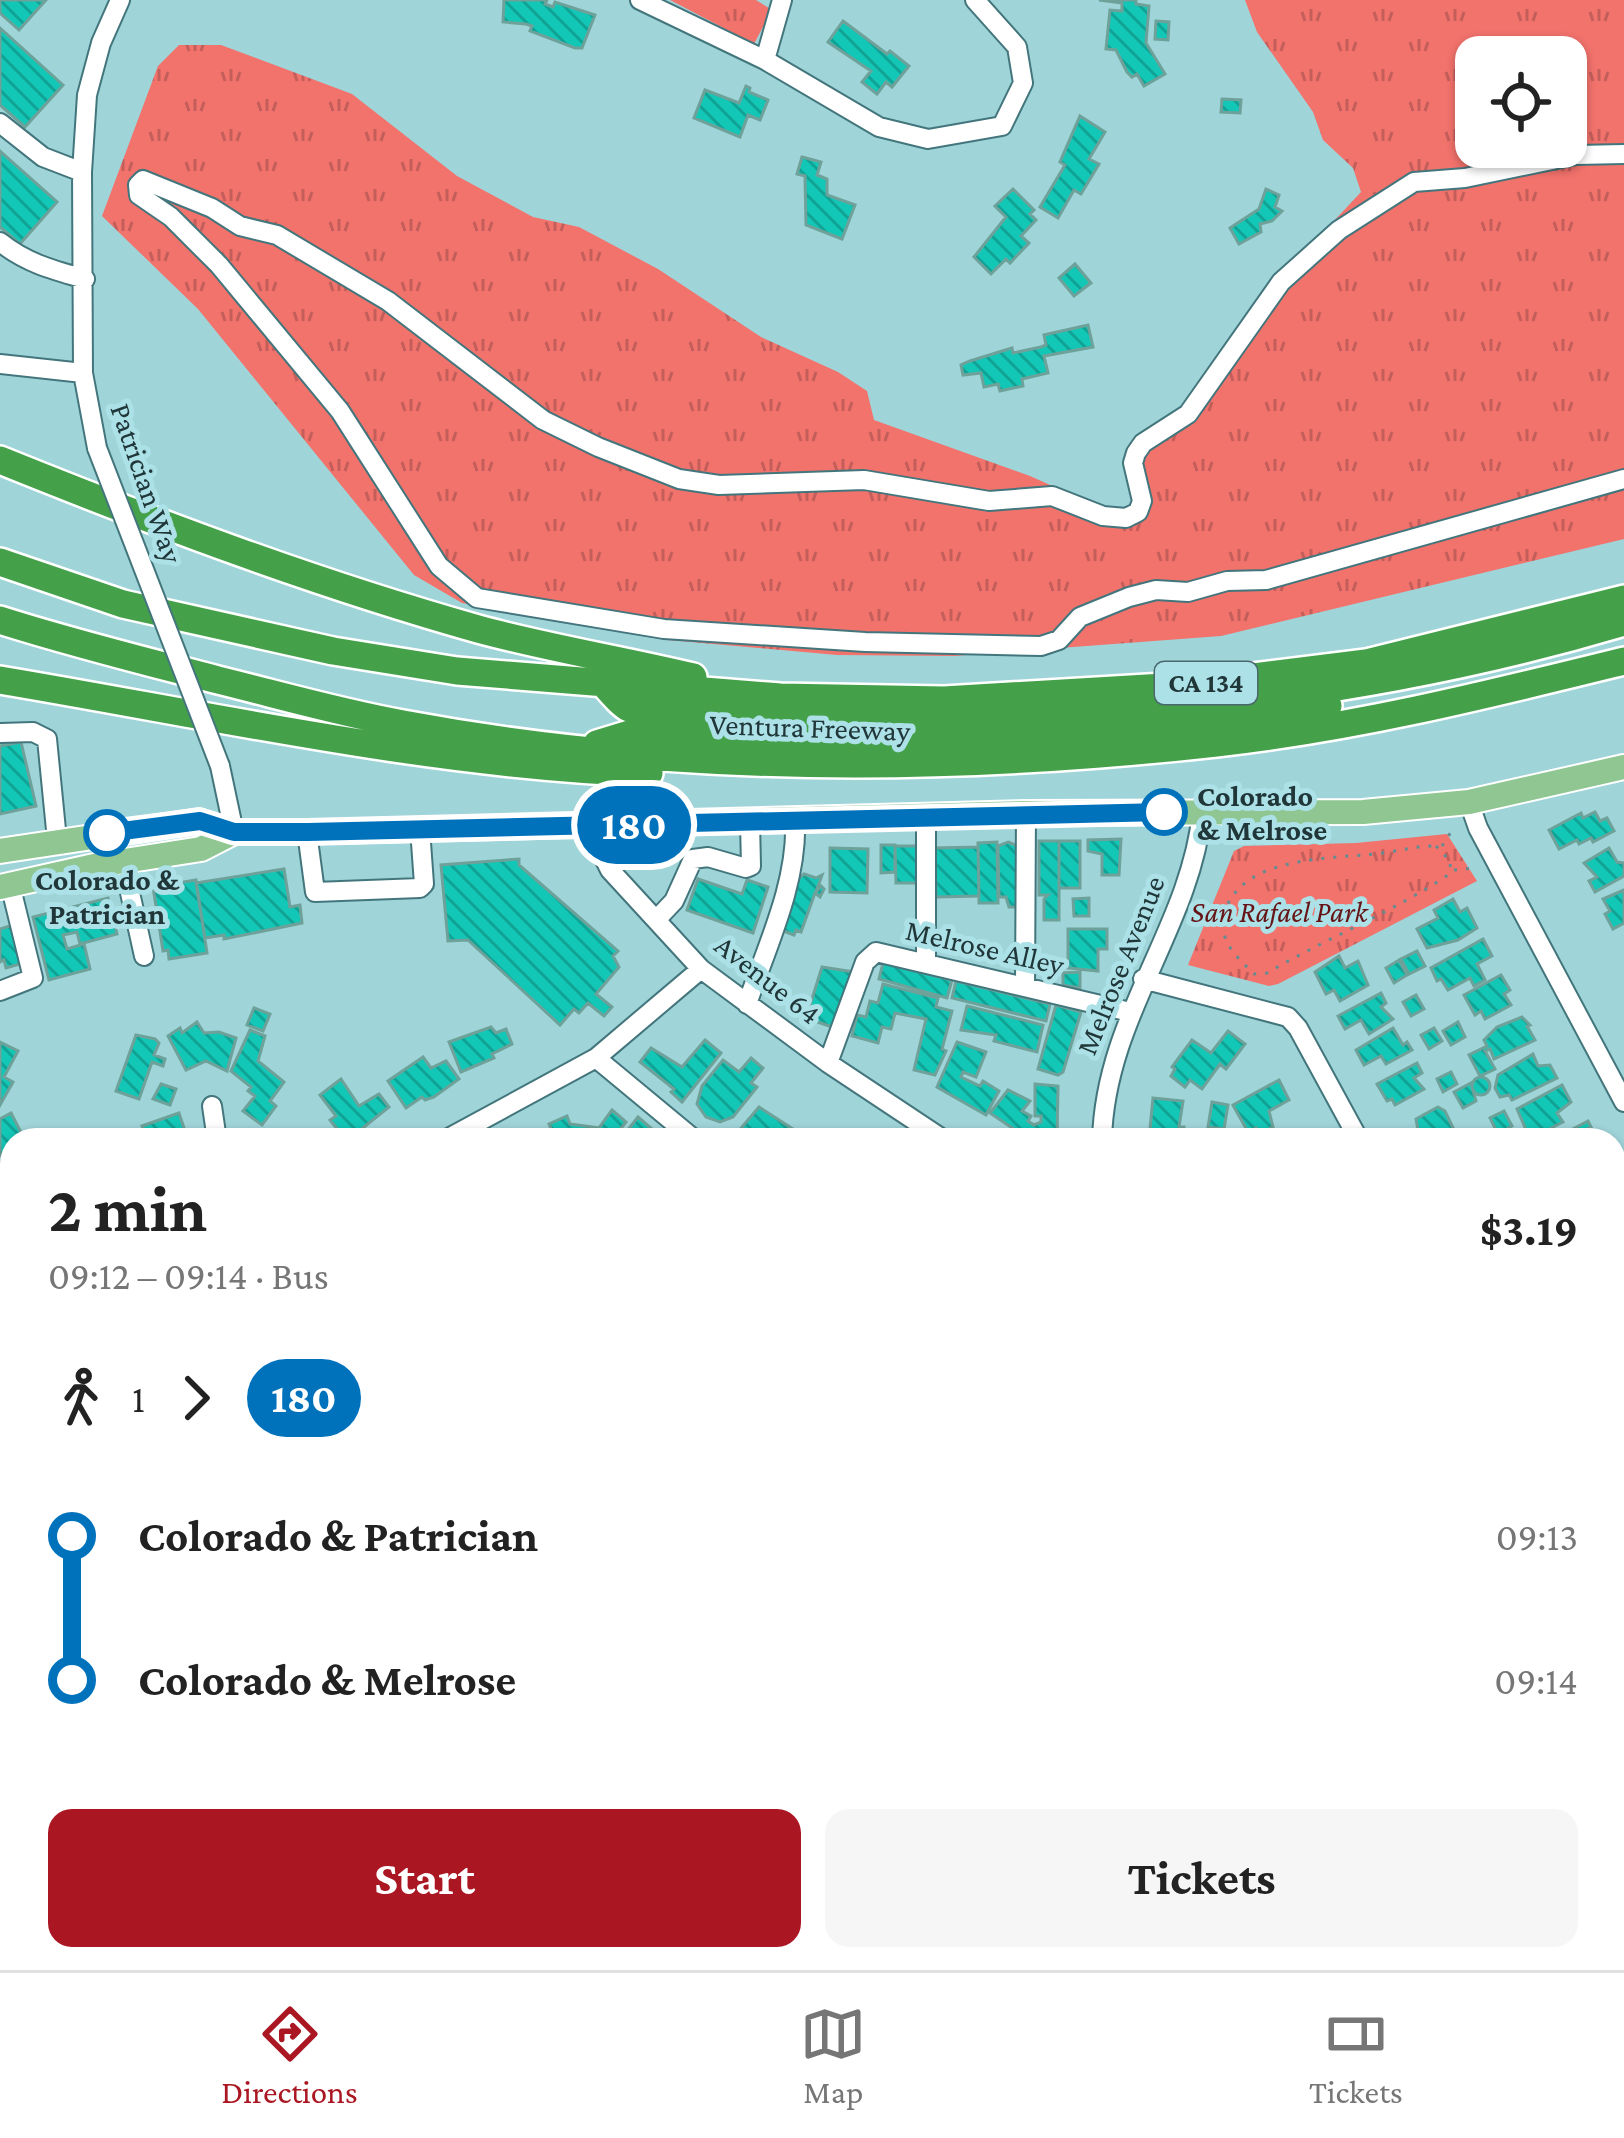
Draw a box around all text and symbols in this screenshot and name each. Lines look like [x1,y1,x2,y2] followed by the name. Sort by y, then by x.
[1455,36,1587,168] map controls
[1455,36,1587,168] button: locate
[103,399,190,568] street label: Patrician Way
[1155,662,1257,704] road number: CA 134
[709,707,911,748] street label: Ventura Freeway
[1197,779,1327,846] place label: Colorado & Melrose
[565,786,703,864] line badge: 180
[1142,790,1186,834] marker: Colorado & Melrose
[601,801,667,848] text: 180
[85,811,129,855] marker: Colorado & Patrician
[35,863,181,930] place label: Colorado & Patrician
[1069,871,1171,1059] street label: Melrose Avenue
[1190,895,1369,929] park label: San Rafael Park
[903,913,1067,982] street label: Melrose Alley
[709,928,827,1030] street label: Avenue 64
[48,1172,207,1245] text: 2 min
[1480,1205,1578,1255] text: $3.19
[48,1254,329,1297] text: 09:12 – 09:14 · Bus
[48,1365,114,1431] icon: walk
[163,1365,229,1431] icon: forward
[271,1374,337,1421] text: 180
[132,1377,145,1420] text: 1
[138,1511,538,1561] text: Colorado & Patrician
[1496,1515,1578,1558] text: 09:13
[138,1655,516,1705] text: Colorado & Melrose
[1494,1659,1578,1702] text: 09:14
[48,1809,801,1947] button: Start
[825,1809,1578,1947] button: Tickets
[221,2001,358,2110] tab: Directions
[800,2001,866,2110] tab: Map
[1309,2001,1403,2110] tab: Tickets

